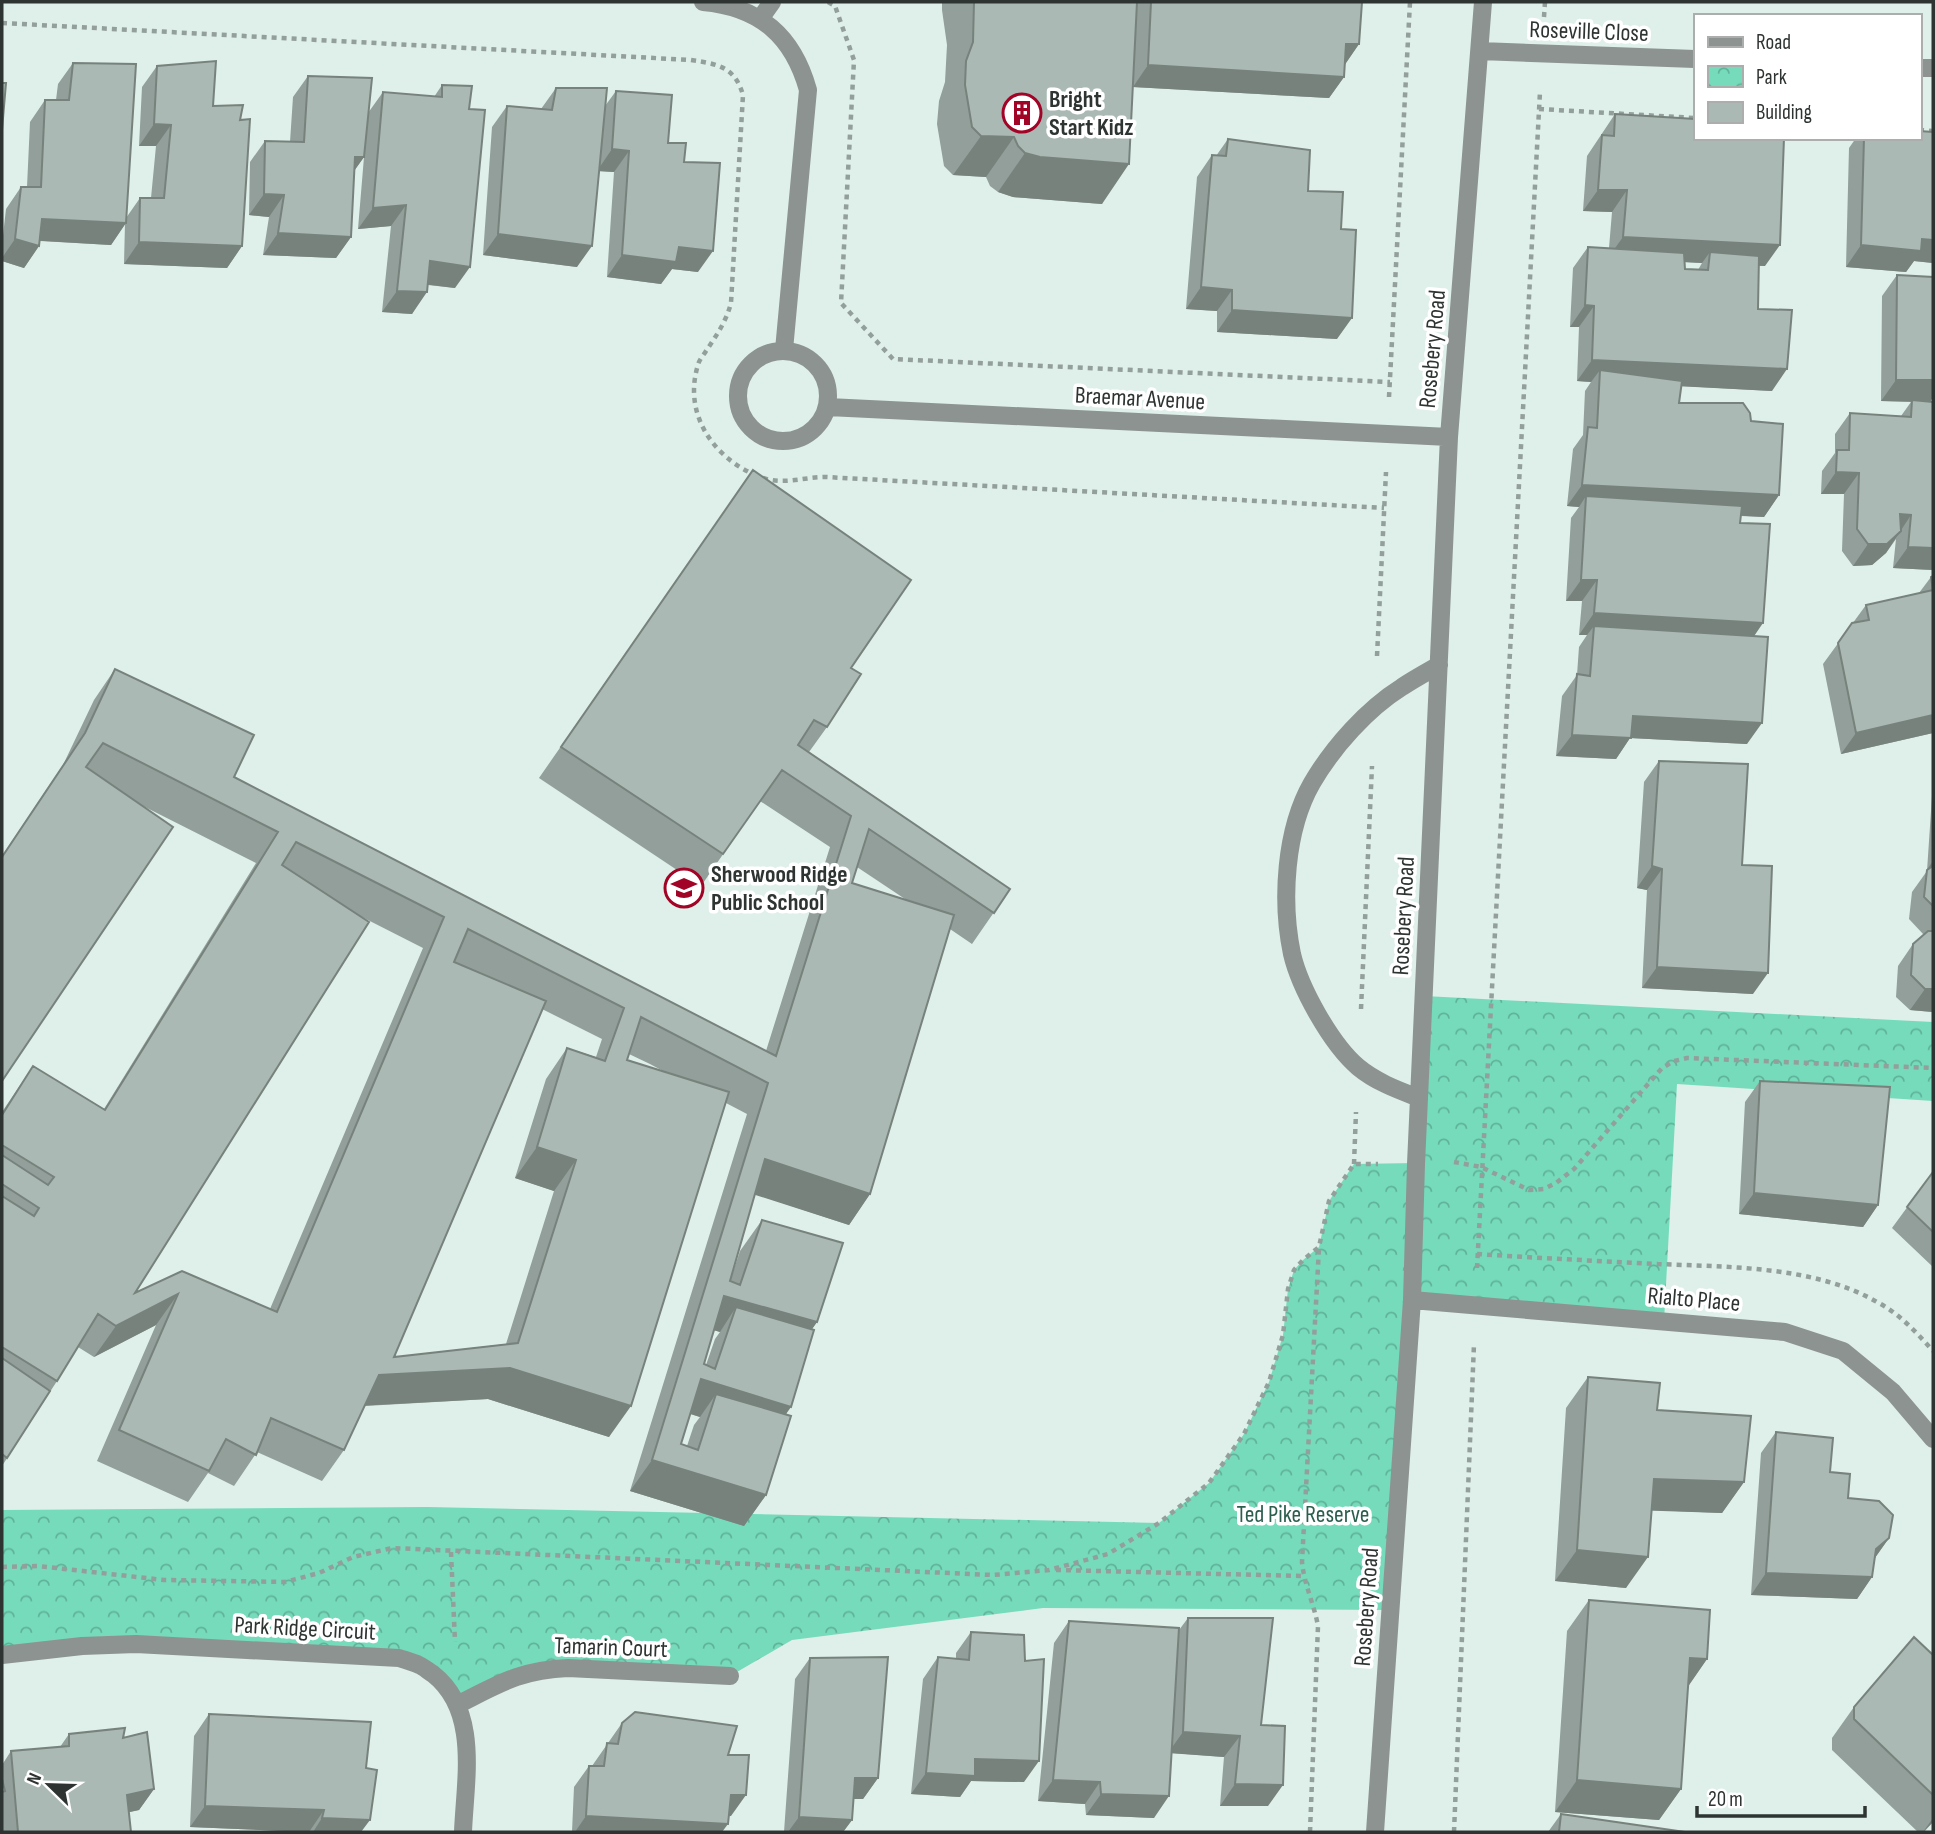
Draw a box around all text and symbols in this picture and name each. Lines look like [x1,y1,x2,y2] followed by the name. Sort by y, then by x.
[1694,14,1921,140] legend
[1529,15,1649,48] street label: Roseville Close
[1756,30,1791,55] text: Road
[1756,65,1787,90] text: Park
[1049,85,1133,142] place label: Bright Start Kidz
[1001,92,1043,134] building icon: Bright Start Kidz
[1756,100,1812,125] text: Building
[1413,289,1452,409] street label: Rosebery Road
[1074,381,1206,416] street label: Braemar Avenue
[1386,856,1421,976] street label: Rosebery Road
[711,860,847,917] place label: Sherwood Ridge Public School
[663,867,705,909] school or university icon: Sherwood Ridge Public School
[1646,1281,1742,1318] street label: Rialto Place
[1236,1500,1370,1529] park label: Ted Pike Reserve
[1348,1547,1385,1667] street label: Rosebery Road
[234,1610,376,1647] street label: Park Ridge Circuit
[554,1631,668,1664] street label: Tamarin Court
[14,1750,84,1820] north arrow
[22,1770,47,1788] text: N
[1697,1774,1865,1818] scale bar
[1708,1787,1743,1812] text: 20 m

